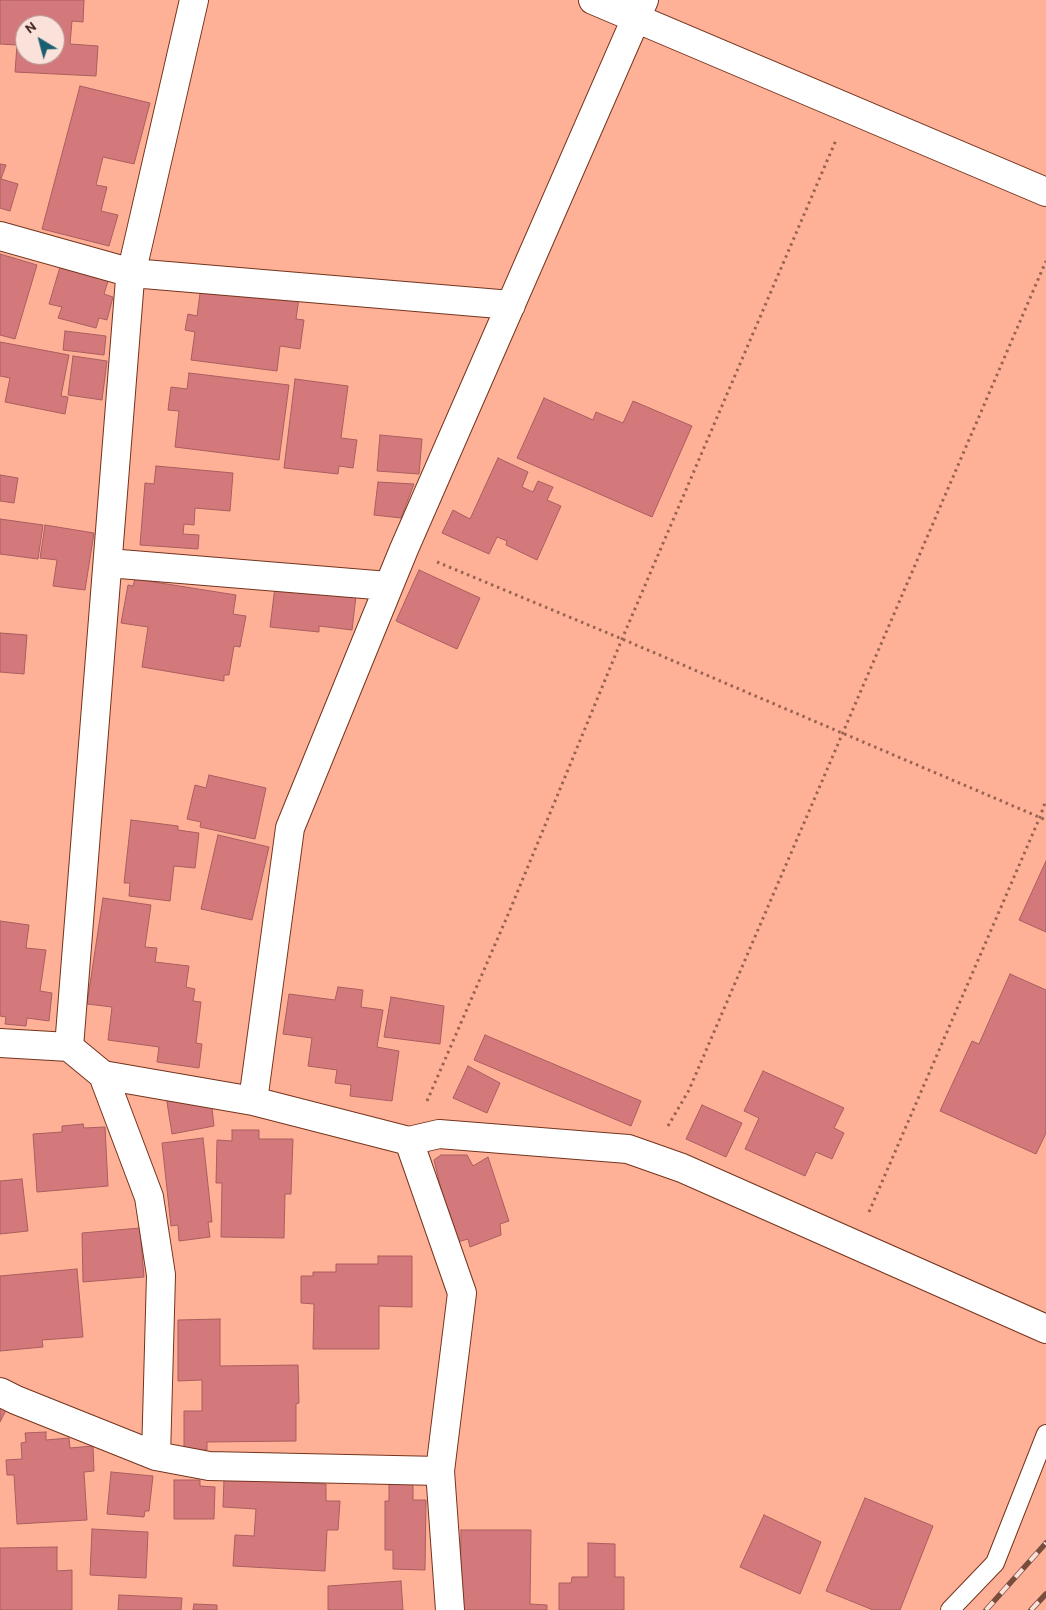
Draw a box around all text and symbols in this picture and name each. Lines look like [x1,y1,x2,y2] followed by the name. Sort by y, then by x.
[15,15,65,65] north arrow
[22,19,40,38] text: N

